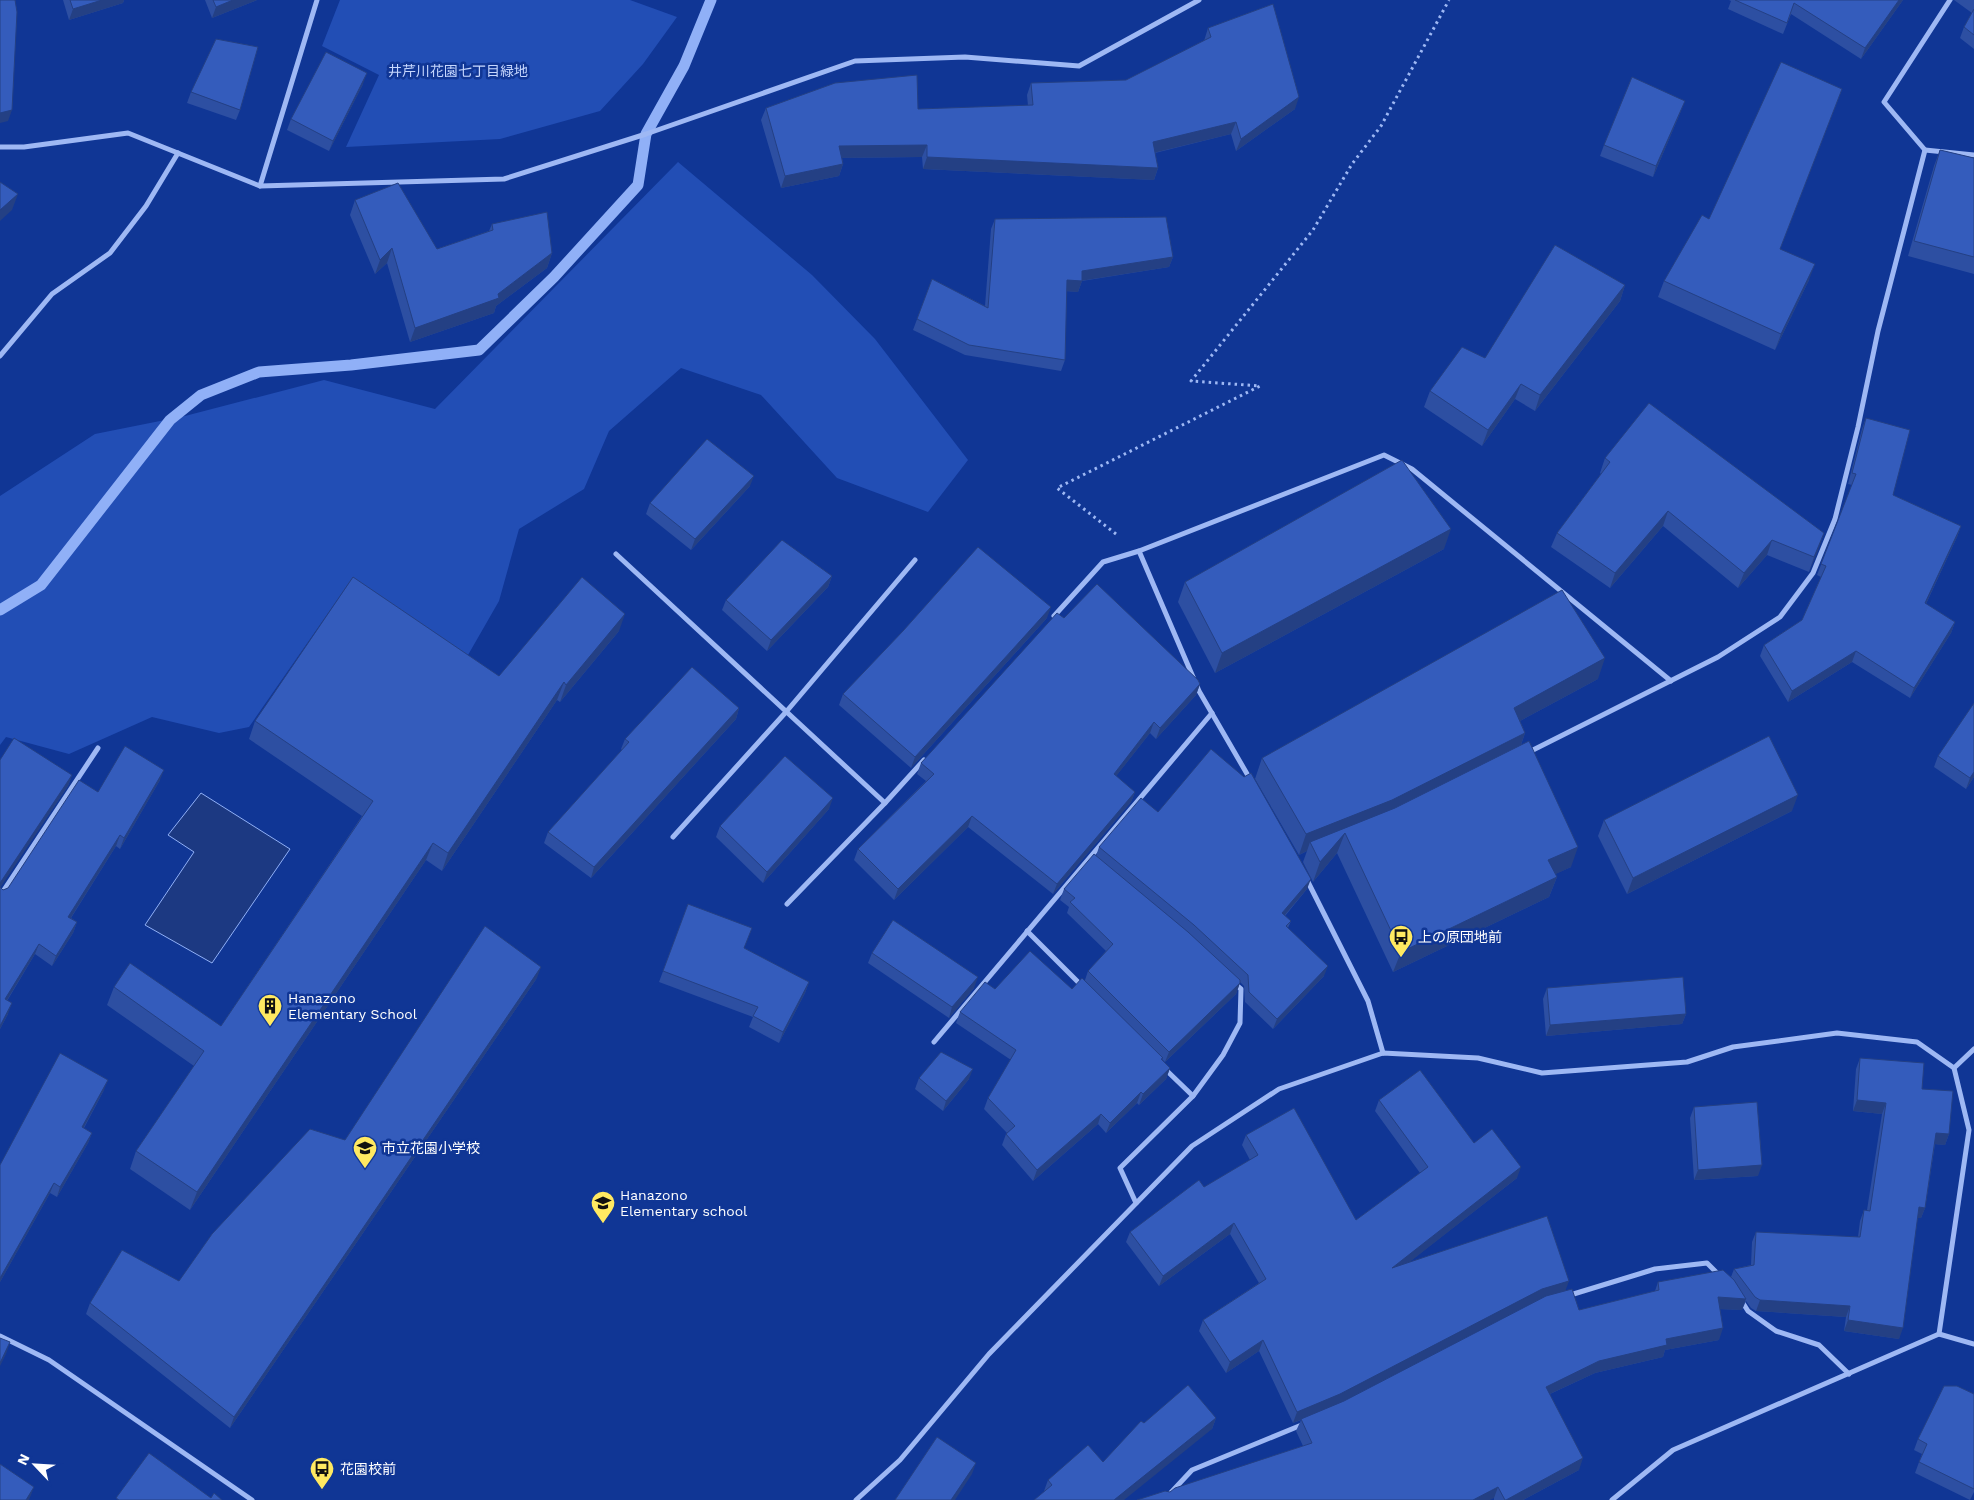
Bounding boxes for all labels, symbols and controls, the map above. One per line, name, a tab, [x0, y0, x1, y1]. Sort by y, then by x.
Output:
park label: 井芹川花園七丁目緑地	[388, 63, 528, 79]
bus stop icon: 上の原団地前	[1388, 924, 1414, 958]
place label: 上の原団地前	[1418, 929, 1502, 945]
place label: Hanazono Elementary School	[288, 990, 418, 1022]
building icon: Hanazono Elementary School	[257, 993, 283, 1027]
school or university icon: 市立花園小学校	[352, 1135, 378, 1169]
place label: 市立花園小学校	[382, 1140, 480, 1156]
place label: Hanazono Elementary school	[620, 1187, 748, 1219]
school or university icon: Hanazono Elementary school	[590, 1190, 616, 1224]
north arrow	[10, 1440, 60, 1490]
text: N	[14, 1451, 33, 1468]
bus stop icon: 花園校前	[309, 1456, 335, 1490]
place label: 花園校前	[340, 1461, 396, 1477]

